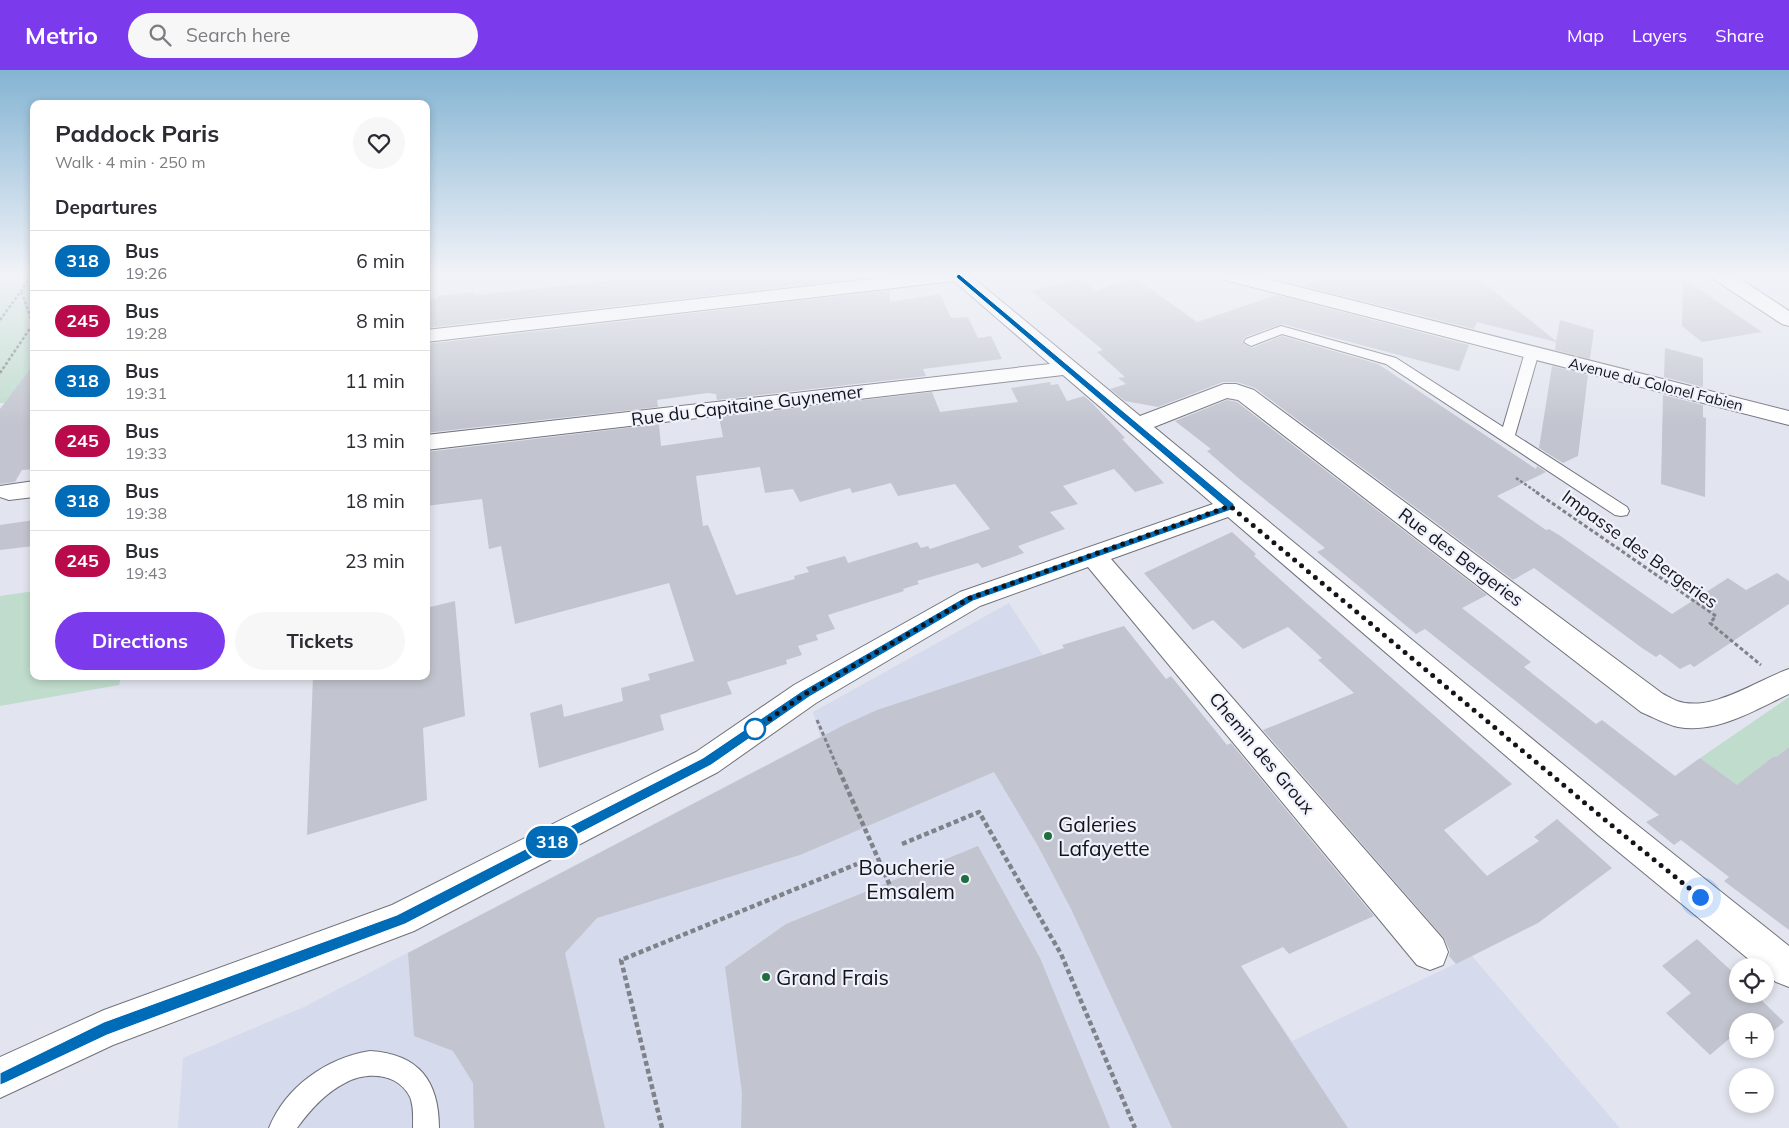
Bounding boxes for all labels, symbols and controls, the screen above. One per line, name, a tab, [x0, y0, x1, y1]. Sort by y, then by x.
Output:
search box	[128, 13, 478, 58]
text: Metrio	[25, 20, 98, 50]
icon: search	[146, 21, 174, 49]
text: Search here	[186, 23, 290, 47]
text: Map	[1567, 24, 1604, 47]
text: Layers	[1632, 24, 1687, 47]
text: Share	[1715, 24, 1764, 47]
button: heart	[353, 117, 405, 169]
text: Paddock Paris	[55, 118, 219, 148]
text: Walk · 4 min · 250 m	[55, 152, 206, 172]
text: Departures	[55, 195, 157, 219]
text: Bus	[125, 239, 159, 263]
text: 318	[66, 249, 99, 272]
text: 6 min	[356, 249, 405, 273]
text: 19:26	[125, 263, 167, 283]
text: Bus	[125, 299, 159, 323]
text: 245	[66, 309, 99, 332]
text: 8 min	[356, 309, 405, 333]
text: 19:28	[125, 323, 167, 343]
street label: Avenue du Colonel Fabien	[1567, 353, 1745, 415]
text: Bus	[125, 359, 159, 383]
text: 318	[66, 369, 99, 392]
text: 11 min	[345, 369, 405, 393]
street label: Rue du Capitaine Guynemer	[630, 379, 865, 431]
text: 19:31	[125, 383, 167, 403]
text: Bus	[125, 419, 159, 443]
text: 245	[66, 429, 99, 452]
text: 13 min	[345, 429, 405, 453]
text: 19:33	[125, 443, 167, 463]
text: Bus	[125, 479, 159, 503]
street label: Impasse des Bergeries	[1557, 485, 1723, 613]
text: 318	[66, 489, 99, 512]
text: 18 min	[345, 489, 405, 513]
text: 19:38	[125, 503, 167, 523]
street label: Rue des Bergeries	[1394, 503, 1528, 611]
text: Bus	[125, 539, 159, 563]
text: 245	[66, 549, 99, 572]
text: 23 min	[345, 549, 405, 573]
text: 19:43	[125, 563, 167, 583]
button: Directions	[55, 612, 225, 670]
button: Tickets	[235, 612, 405, 670]
street label: Chemin des Groux	[1204, 687, 1320, 819]
unlabelled marker	[744, 718, 766, 740]
place label: Galeries Lafayette	[1058, 811, 1150, 861]
line badge: 318	[523, 826, 581, 858]
text: 318	[536, 830, 568, 853]
marker: Galeries Lafayette	[1042, 830, 1054, 842]
place label: Boucherie Emsalem	[858, 854, 955, 904]
marker: Boucherie Emsalem	[959, 873, 971, 885]
your location	[1688, 885, 1713, 910]
map controls	[1729, 958, 1774, 1113]
button: locate	[1729, 958, 1774, 1003]
place label: Grand Frais	[776, 964, 889, 990]
marker: Grand Frais	[760, 971, 772, 983]
button: +	[1729, 1013, 1774, 1058]
button: −	[1729, 1068, 1774, 1113]

